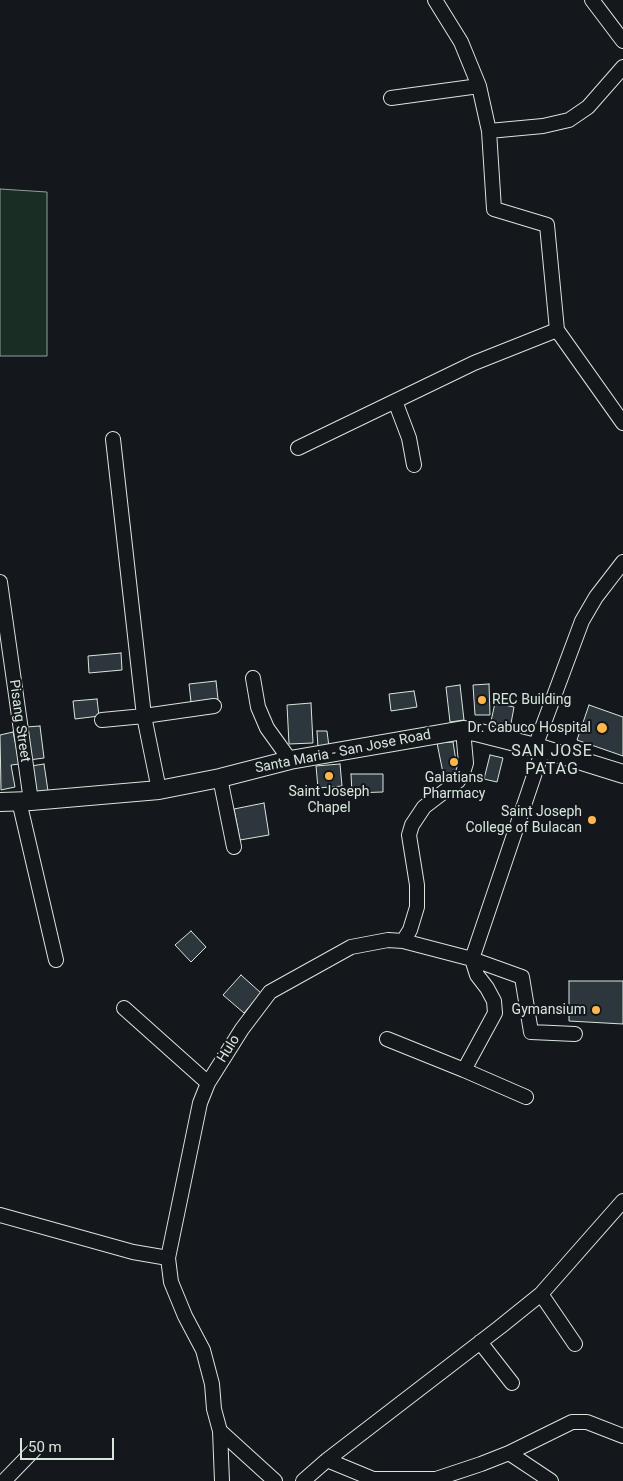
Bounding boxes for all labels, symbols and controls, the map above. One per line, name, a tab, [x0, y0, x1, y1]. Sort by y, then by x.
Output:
street label: Pisang Street	[5, 679, 33, 763]
place label: REC Building	[492, 692, 571, 708]
marker: REC Building	[476, 694, 488, 706]
place label: Dr. Cabuco Hospital	[468, 720, 591, 736]
marker: Dr. Cabuco Hospital	[595, 721, 609, 735]
street label: Santa Maria - San Jose Road	[254, 727, 432, 777]
district label: SAN JOSE PATAG	[510, 742, 594, 780]
marker: Galatians Pharmacy	[448, 756, 460, 768]
marker: Saint Joseph Chapel	[323, 770, 335, 782]
place label: Galatians Pharmacy	[423, 770, 485, 802]
place label: Saint Joseph Chapel	[288, 784, 370, 816]
place label: Saint Joseph College of Bulacan	[465, 804, 582, 836]
marker: Saint Joseph College of Bulacan	[586, 814, 598, 826]
place label: Gymansium	[512, 1002, 586, 1018]
marker: Gymansium	[590, 1004, 602, 1016]
street label: Hulo	[214, 1032, 244, 1066]
scale bar	[22, 1428, 116, 1460]
text: 50 m	[28, 1438, 62, 1456]

